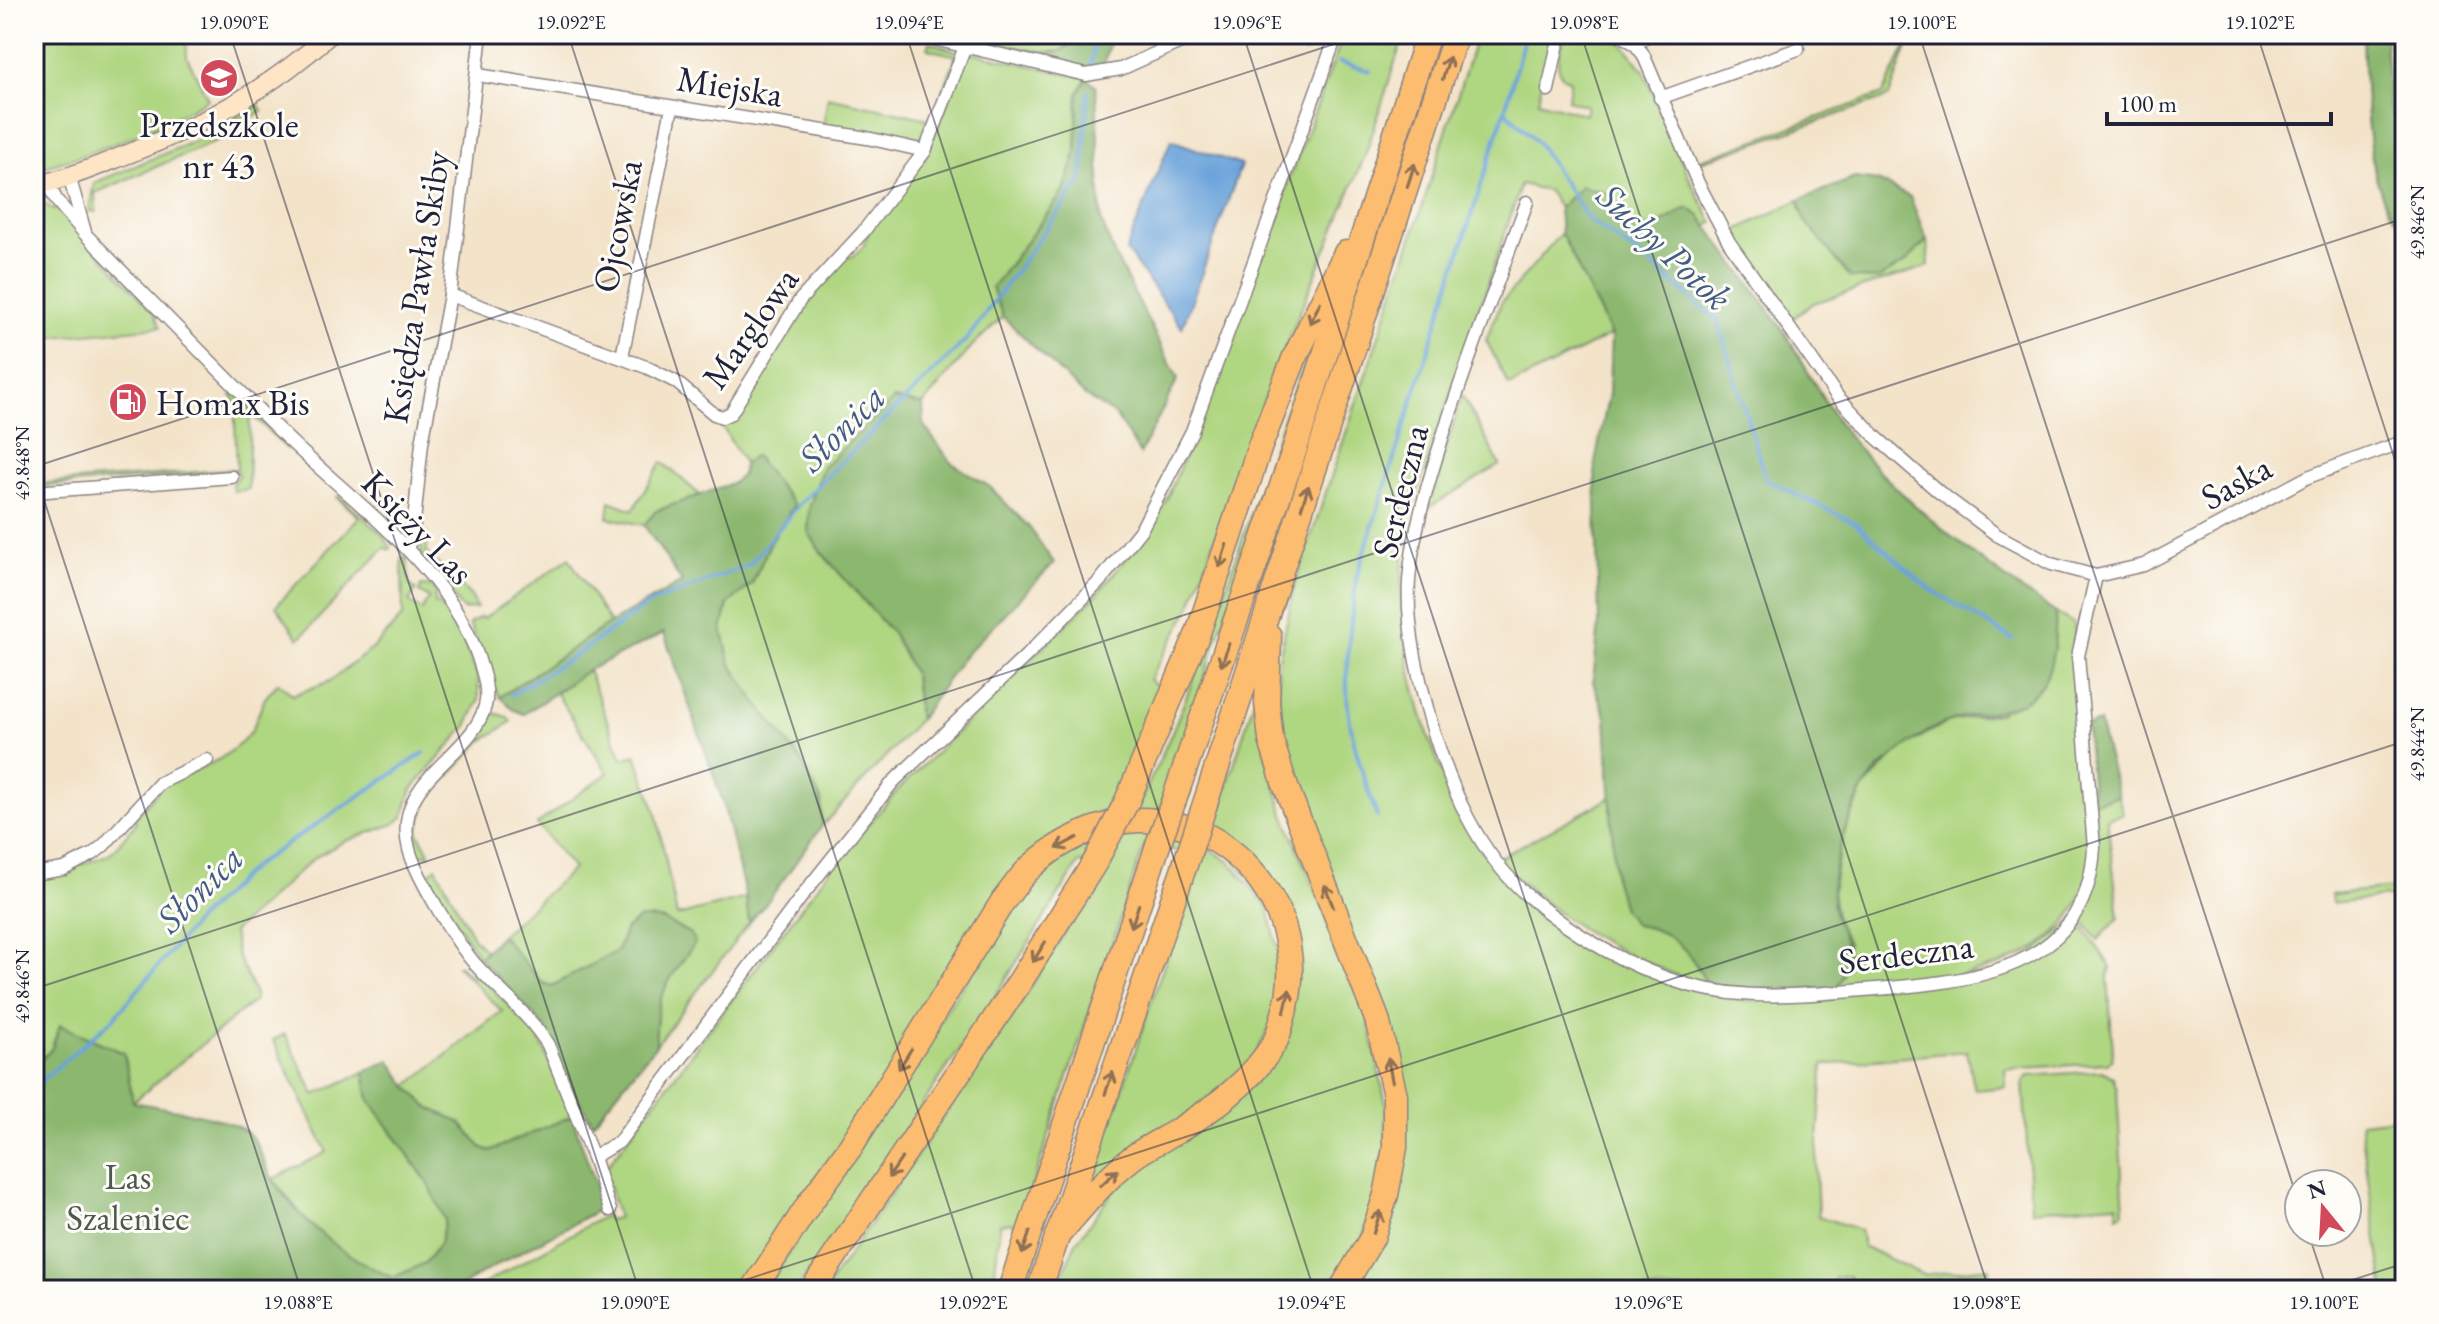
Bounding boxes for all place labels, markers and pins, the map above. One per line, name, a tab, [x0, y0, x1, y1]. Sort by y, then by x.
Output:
school or university icon: Przedszkole nr 43	[198, 57, 240, 99]
place label: Przedszkole nr 43	[139, 101, 299, 189]
place label: Homax Bis	[156, 379, 310, 426]
fuel station icon: Homax Bis	[107, 381, 149, 423]

